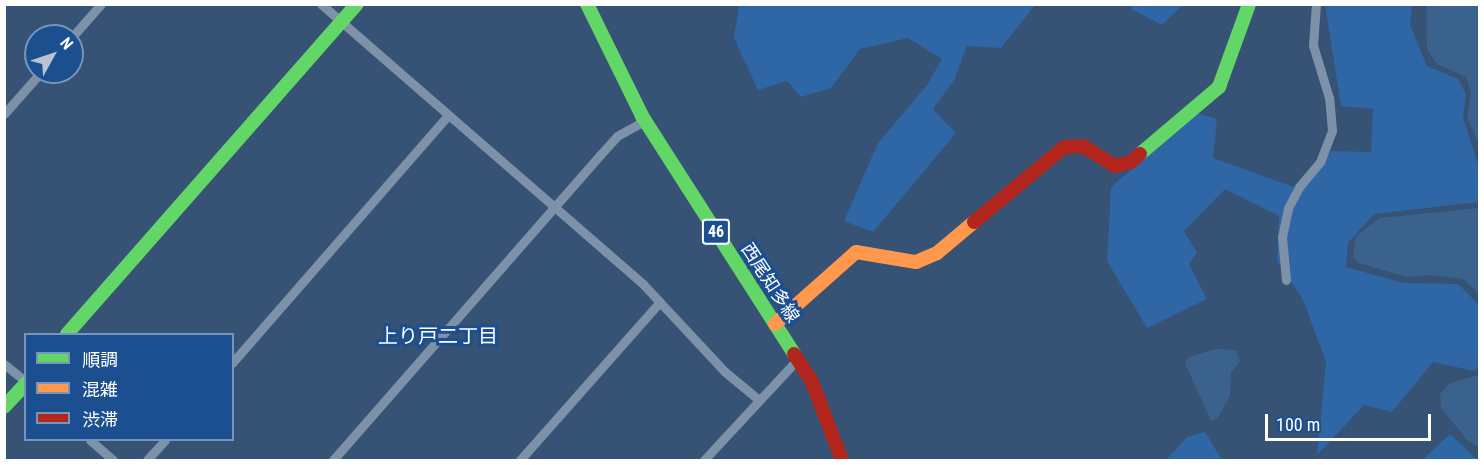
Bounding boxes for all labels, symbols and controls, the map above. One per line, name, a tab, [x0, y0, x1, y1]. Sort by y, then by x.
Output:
north arrow	[24, 24, 84, 84]
text: N	[56, 34, 77, 53]
road number: 46	[701, 219, 731, 245]
street label: 西尾知多線	[736, 239, 804, 327]
district label: 上り戸二丁目	[378, 324, 498, 348]
legend	[24, 333, 234, 441]
text: 順調	[82, 349, 118, 370]
text: 混雑	[82, 379, 118, 400]
scale bar	[1268, 402, 1434, 440]
text: 渋滞	[82, 409, 118, 430]
text: 100 m	[1276, 414, 1320, 435]

